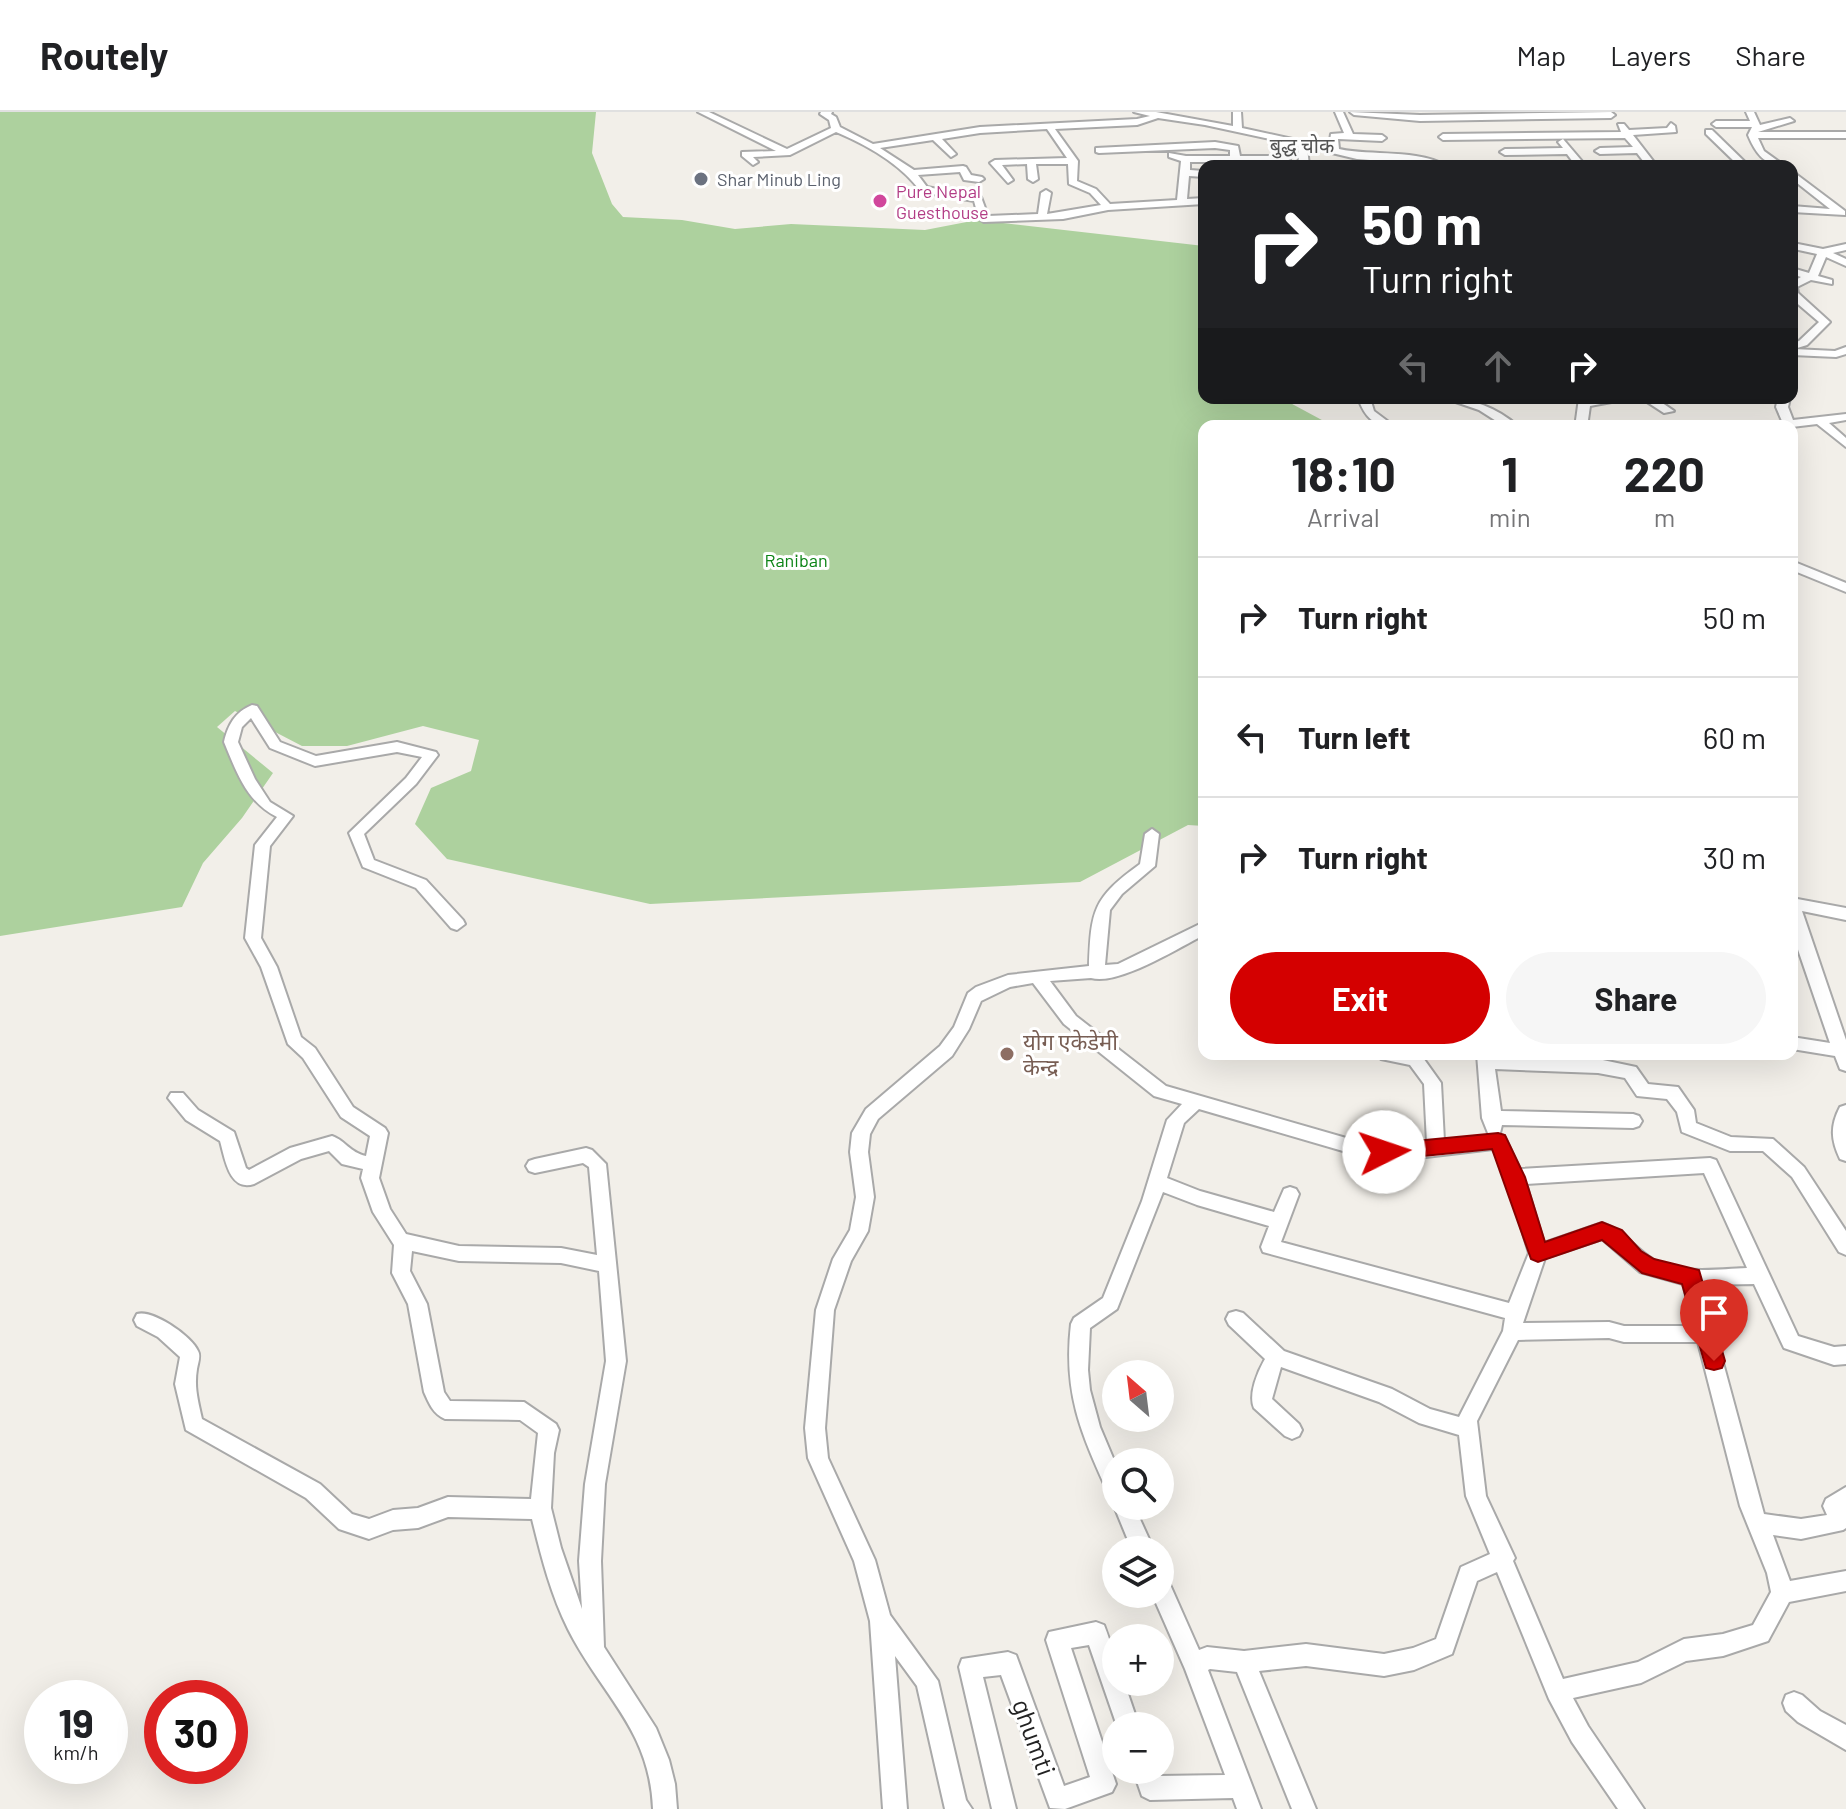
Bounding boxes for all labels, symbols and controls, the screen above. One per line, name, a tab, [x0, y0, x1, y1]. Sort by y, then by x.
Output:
text: Routely	[40, 32, 168, 78]
text: Map	[1516, 38, 1566, 72]
text: Layers	[1610, 38, 1691, 72]
text: Share	[1735, 38, 1806, 72]
district label: बुद्ध चोक	[1270, 133, 1335, 159]
place label: Shar Minub Ling	[717, 168, 841, 190]
marker: Shar Minub Ling	[692, 170, 710, 188]
place label: Pure Nepal Guesthouse	[896, 180, 989, 223]
text: 50 m	[1362, 189, 1482, 256]
marker: Pure Nepal Guesthouse	[871, 192, 889, 210]
icon: right	[1230, 192, 1334, 296]
text: Turn right	[1362, 257, 1514, 300]
icon: left	[1392, 344, 1436, 388]
icon: ahead	[1476, 344, 1520, 388]
icon: right	[1560, 344, 1604, 388]
text: 18:10	[1291, 444, 1396, 502]
text: 1	[1501, 444, 1518, 502]
text: 220	[1624, 444, 1705, 502]
text: Arrival	[1307, 501, 1380, 532]
text: min	[1489, 501, 1531, 532]
text: m	[1654, 501, 1675, 532]
park label: Raniban	[764, 549, 828, 571]
icon: right	[1230, 595, 1274, 639]
text: Turn right	[1298, 599, 1428, 635]
text: 50 m	[1703, 599, 1766, 635]
icon: left	[1230, 715, 1274, 759]
text: Turn left	[1298, 719, 1411, 755]
text: 60 m	[1703, 719, 1766, 755]
icon: right	[1230, 835, 1274, 879]
text: Turn right	[1298, 839, 1428, 875]
text: 30 m	[1703, 839, 1766, 875]
button: Exit	[1230, 952, 1490, 1044]
button: Share	[1506, 952, 1766, 1044]
place label: योग एकेडेमी केन्द्र	[1023, 1028, 1118, 1079]
marker: योग एकेडेमी केन्द्र	[998, 1045, 1016, 1063]
position arrow	[1342, 1110, 1426, 1194]
pin	[1680, 1279, 1748, 1361]
icon: arrive	[1692, 1291, 1736, 1335]
north arrow	[1102, 1360, 1174, 1432]
map controls	[1102, 1360, 1174, 1784]
button: search	[1102, 1448, 1174, 1520]
button: layers	[1102, 1536, 1174, 1608]
button: +	[1102, 1624, 1174, 1696]
speed limit sign: 30	[144, 1680, 248, 1784]
street label: ghumti	[1007, 1694, 1063, 1780]
text: 19	[58, 1698, 94, 1746]
button: −	[1102, 1712, 1174, 1784]
text: km/h	[53, 1740, 99, 1764]

